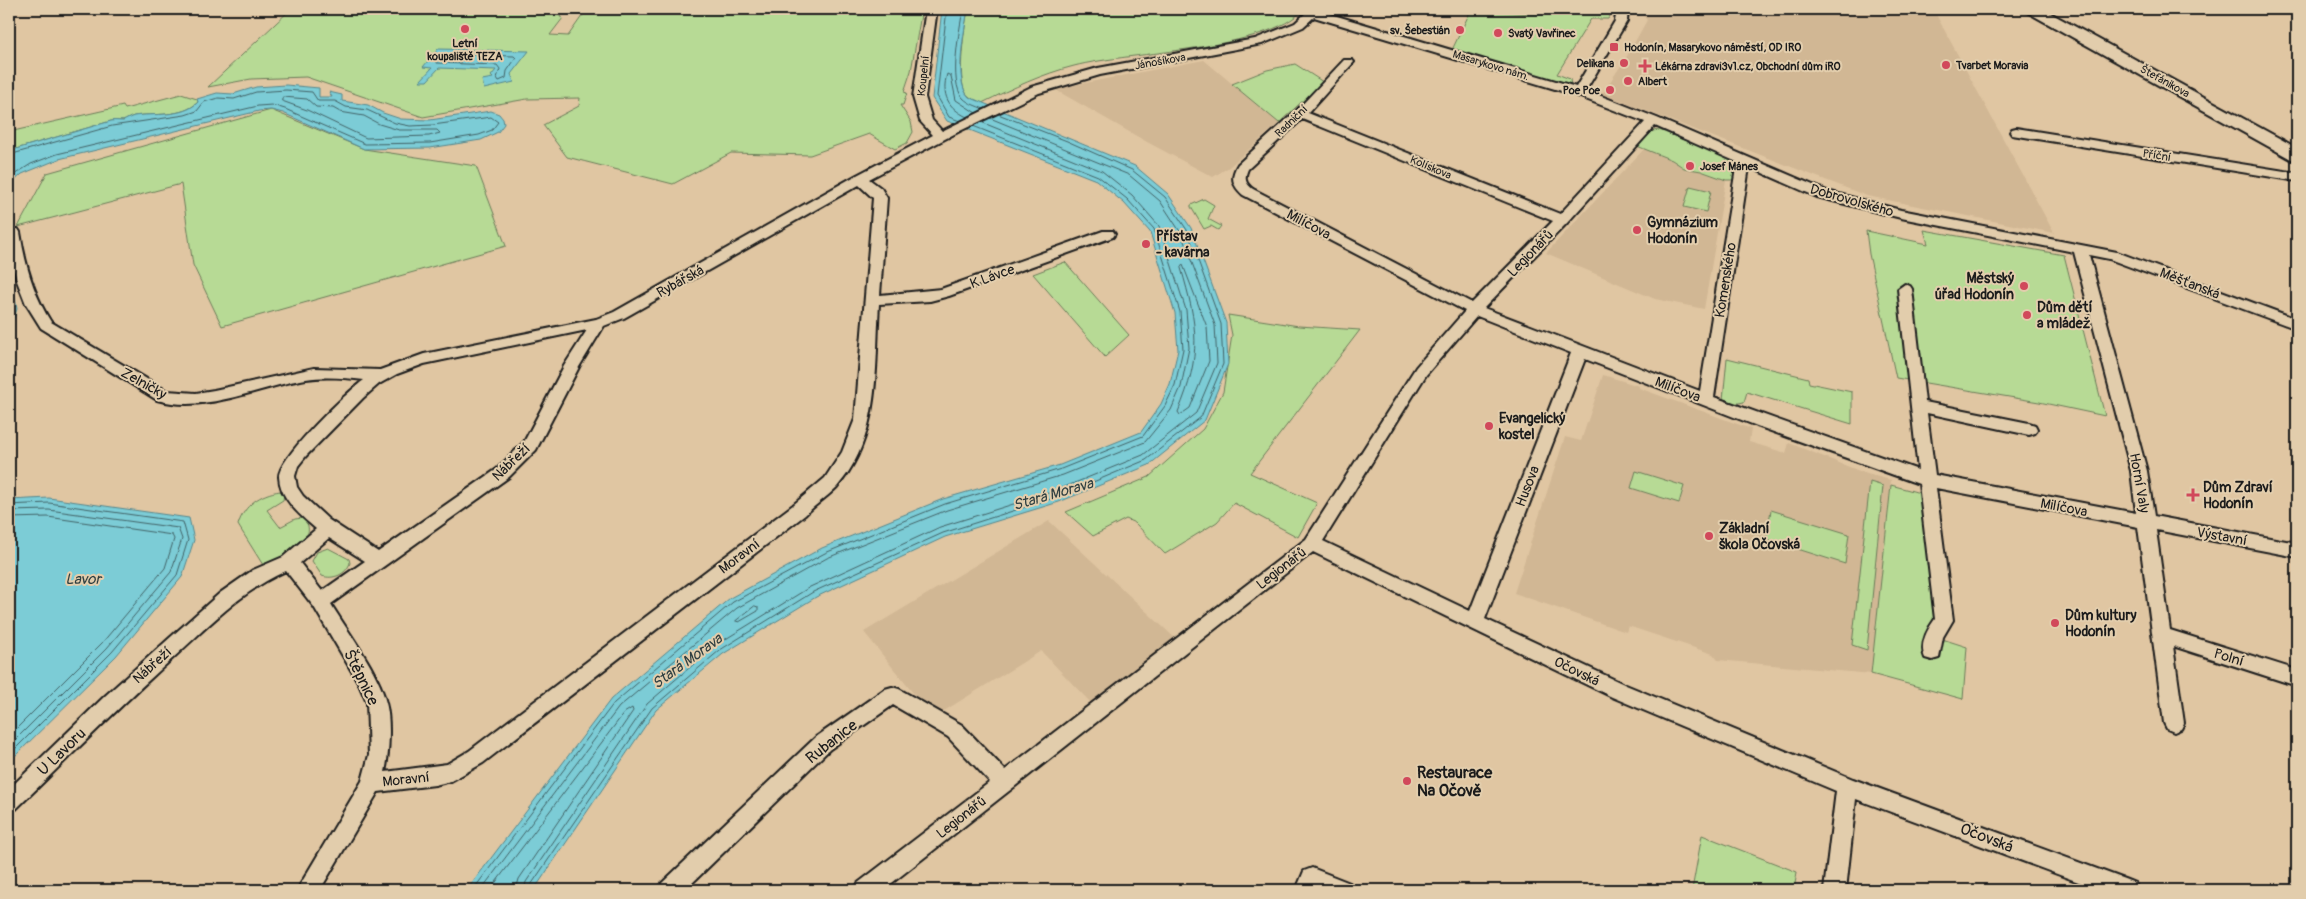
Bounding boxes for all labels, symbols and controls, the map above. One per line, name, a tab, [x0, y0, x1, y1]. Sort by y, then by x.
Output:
marker: Letní koupaliště TEZA	[459, 23, 471, 35]
place label: sv. Šebestián	[1390, 23, 1450, 37]
marker: sv. Šebestián	[1454, 24, 1466, 36]
marker: Svatý Vavřinec	[1492, 27, 1504, 39]
place label: Svatý Vavřinec	[1508, 27, 1576, 40]
place label: Letní koupaliště TEZA	[427, 37, 503, 63]
marker: Hodonín, Masarykovo náměstí, OD IRO	[1608, 41, 1620, 53]
place label: Hodonín, Masarykovo náměstí, OD IRO	[1624, 41, 1801, 54]
street label: Masarykovo nám.	[1451, 48, 1531, 83]
street label: Jánošíkova	[1134, 51, 1186, 72]
street label: Koupelní	[915, 55, 932, 97]
place label: Delikana	[1576, 57, 1614, 70]
marker: Delikana	[1618, 57, 1630, 69]
marker: Tvarbet Moravia	[1940, 59, 1952, 71]
place label: Tvarbet Moravia	[1955, 59, 2028, 72]
marker: Lékárna zdravi3v1.cz, Obchodní dům iRO	[1639, 60, 1651, 72]
place label: Lékárna zdravi3v1.cz, Obchodní dům iRO	[1655, 60, 1841, 73]
street label: Štefánikova	[2138, 62, 2192, 100]
marker: Albert	[1622, 75, 1634, 87]
place label: Albert	[1638, 75, 1668, 88]
place label: Poe Poe	[1563, 84, 1601, 97]
marker: Poe Poe	[1604, 84, 1616, 96]
street label: Radniční	[1272, 103, 1310, 140]
street label: Příční	[2142, 147, 2172, 164]
street label: Kolískova	[1408, 153, 1453, 182]
marker: Josef Mánes	[1684, 160, 1696, 172]
place label: Josef Mánes	[1700, 160, 1758, 173]
street label: Dobrovolského	[1808, 180, 1896, 221]
street label: Milíčova	[1284, 206, 1334, 243]
place label: Gymnázium Hodonín	[1647, 214, 1719, 247]
marker: Gymnázium Hodonín	[1631, 224, 1643, 236]
street label: Legionářů	[1504, 226, 1557, 280]
place label: Přístav - kavárna	[1156, 228, 1210, 261]
marker: Přístav - kavárna	[1140, 238, 1152, 250]
street label: Komenského	[1711, 241, 1740, 319]
street label: K Lávce	[968, 261, 1017, 292]
street label: Rybářská	[654, 262, 707, 301]
street label: Měšťanská	[2157, 264, 2222, 303]
place label: Městský úřad Hodonín	[1935, 270, 2014, 303]
marker: Městský úřad Hodonín	[2018, 280, 2030, 292]
place label: Dům dětí a mládež	[2037, 299, 2092, 332]
marker: Dům dětí a mládež	[2021, 309, 2033, 321]
street label: Zelničky	[118, 364, 169, 403]
street label: Milíčova	[1653, 373, 1703, 406]
place label: Evangelický kostel	[1498, 410, 1565, 443]
marker: Evangelický kostel	[1483, 420, 1495, 432]
street label: Nábřeží	[489, 440, 534, 485]
street label: Horní Valy	[2126, 452, 2153, 514]
street label: Husova	[1512, 463, 1543, 509]
water label: Stará Morava	[1011, 474, 1096, 515]
place label: Dům Zdraví Hodonín	[2203, 479, 2273, 512]
marker: Dům Zdraví Hodonín	[2187, 489, 2199, 501]
street label: Milíčova	[2039, 495, 2089, 520]
place label: Základní škola Očovská	[1719, 520, 1801, 553]
street label: Výstavní	[2195, 524, 2249, 549]
marker: Základní škola Očovská	[1703, 530, 1715, 542]
street label: Moravní	[715, 535, 763, 577]
street label: Legionářů	[1253, 544, 1310, 593]
water label: Lavor	[65, 570, 102, 589]
place label: Dům kultury Hodonín	[2065, 607, 2136, 640]
marker: Dům kultury Hodonín	[2049, 617, 2061, 629]
water label: Stará Morava	[648, 629, 727, 693]
street label: Nábřeží	[129, 643, 175, 687]
street label: Polní	[2212, 645, 2246, 670]
street label: Štěpnice	[339, 646, 384, 709]
street label: Očovská	[1551, 653, 1602, 690]
street label: Rubanice	[802, 715, 862, 768]
street label: U Lavoru	[33, 724, 90, 780]
place label: Restaurace Na Očově	[1417, 763, 1493, 801]
street label: Moravní	[382, 769, 431, 790]
marker: Restaurace Na Očově	[1401, 775, 1413, 787]
street label: Legionářů	[933, 793, 990, 842]
street label: Očovská	[1957, 819, 2016, 857]

